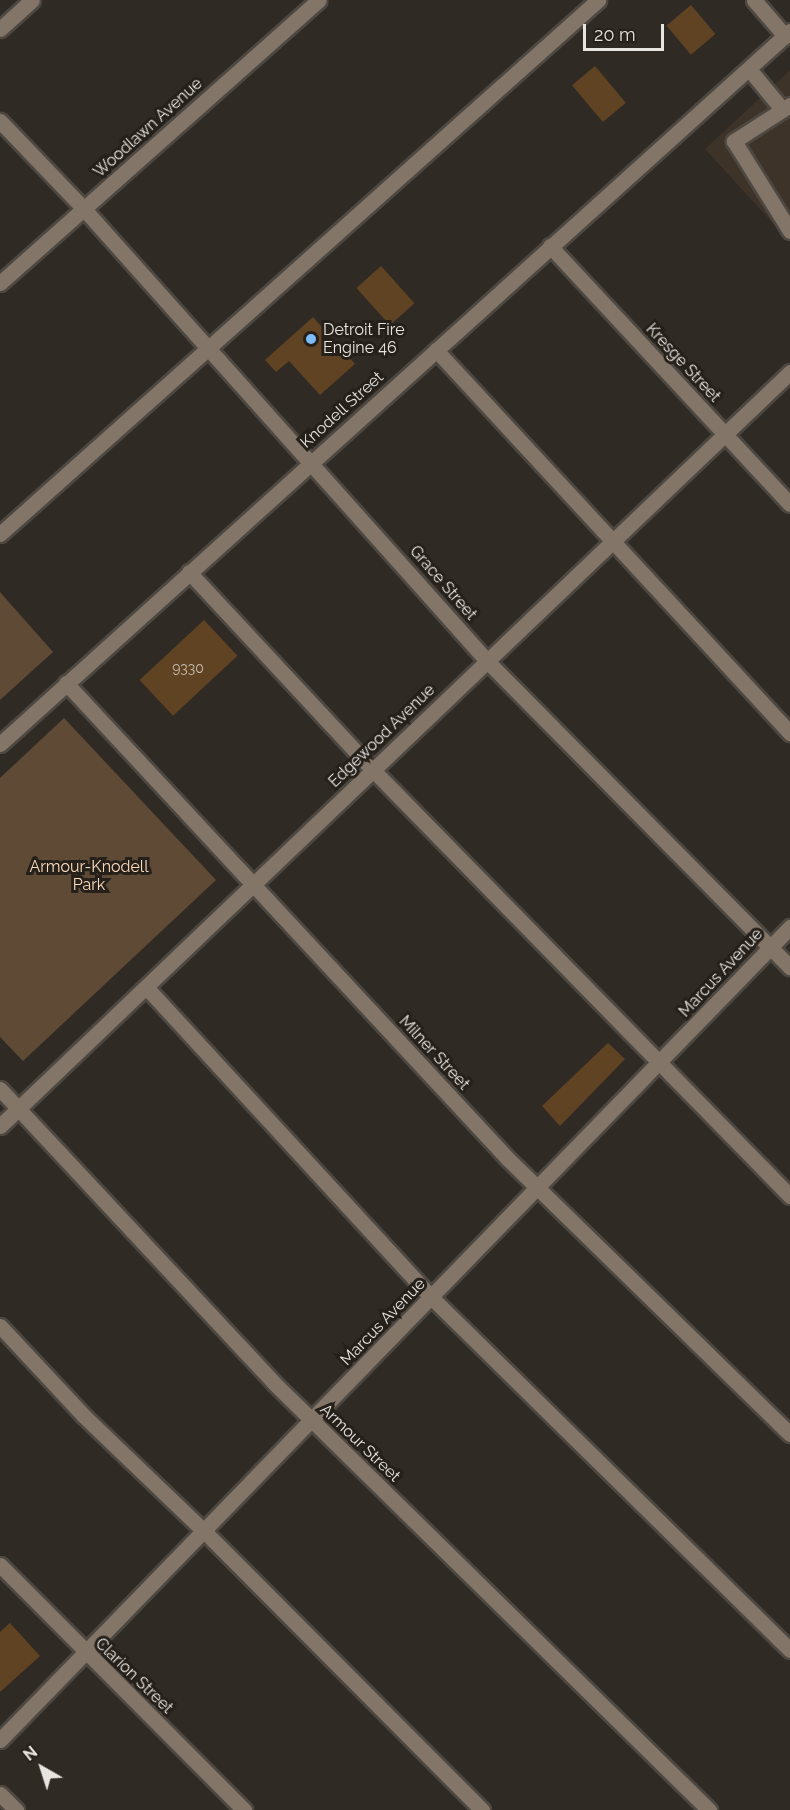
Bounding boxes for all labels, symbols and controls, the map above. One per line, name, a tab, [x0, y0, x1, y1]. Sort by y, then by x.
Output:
scale bar	[586, 12, 667, 50]
text: 20 m	[594, 24, 636, 45]
street label: Woodlawn Avenue	[90, 74, 206, 182]
place label: Detroit Fire Engine 46	[323, 320, 405, 358]
street label: Kresge Street	[642, 320, 724, 406]
marker: Detroit Fire Engine 46	[304, 332, 318, 346]
street label: Knodell Street	[296, 368, 388, 452]
street label: Grace Street	[405, 542, 481, 624]
house number: 9330	[172, 660, 204, 676]
street label: Edgewood Avenue	[325, 680, 439, 792]
park label: Armour-Knodell Park	[29, 857, 149, 895]
street label: Marcus Avenue	[675, 925, 767, 1021]
street label: Milner Street	[395, 1012, 473, 1094]
street label: Marcus Avenue	[336, 1274, 430, 1370]
street label: Armour Street	[316, 1400, 404, 1486]
street label: Clarion Street	[91, 1634, 177, 1718]
north arrow	[12, 1738, 72, 1798]
text: N	[20, 1742, 41, 1765]

